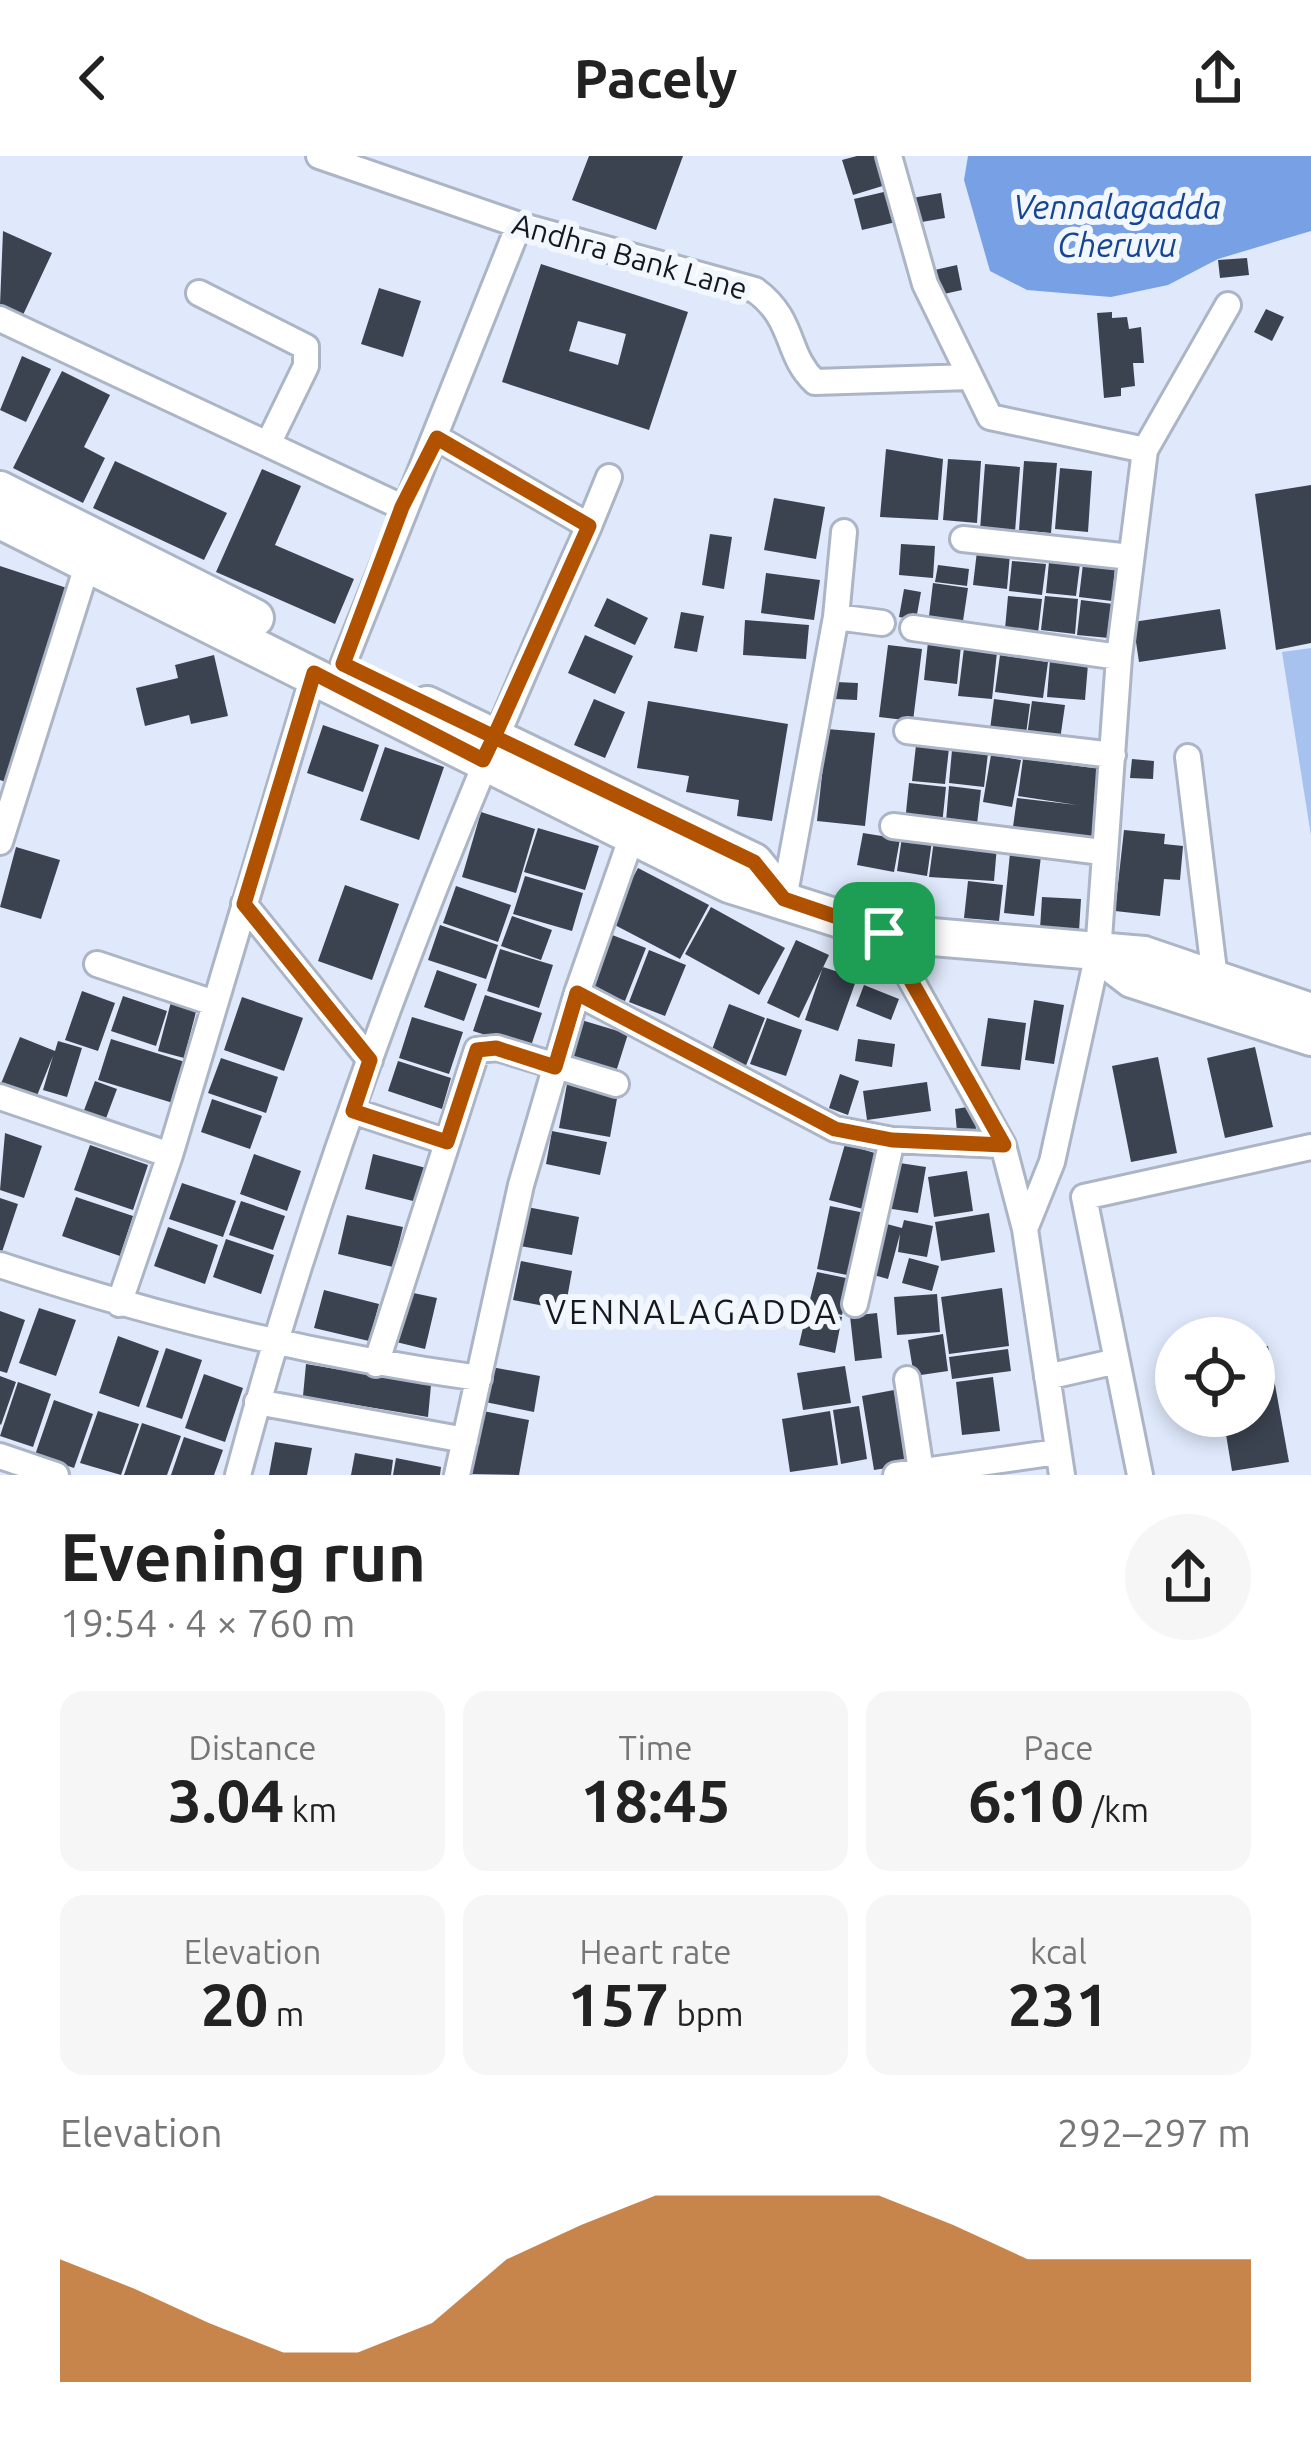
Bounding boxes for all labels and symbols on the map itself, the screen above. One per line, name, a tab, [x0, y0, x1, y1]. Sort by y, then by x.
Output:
water label: Vennalagadda Cheruvu	[1013, 188, 1221, 263]
street label: Andhra Bank Lane	[509, 206, 751, 306]
pin	[833, 882, 935, 984]
district label: VENNALAGADDA	[545, 1293, 839, 1330]

